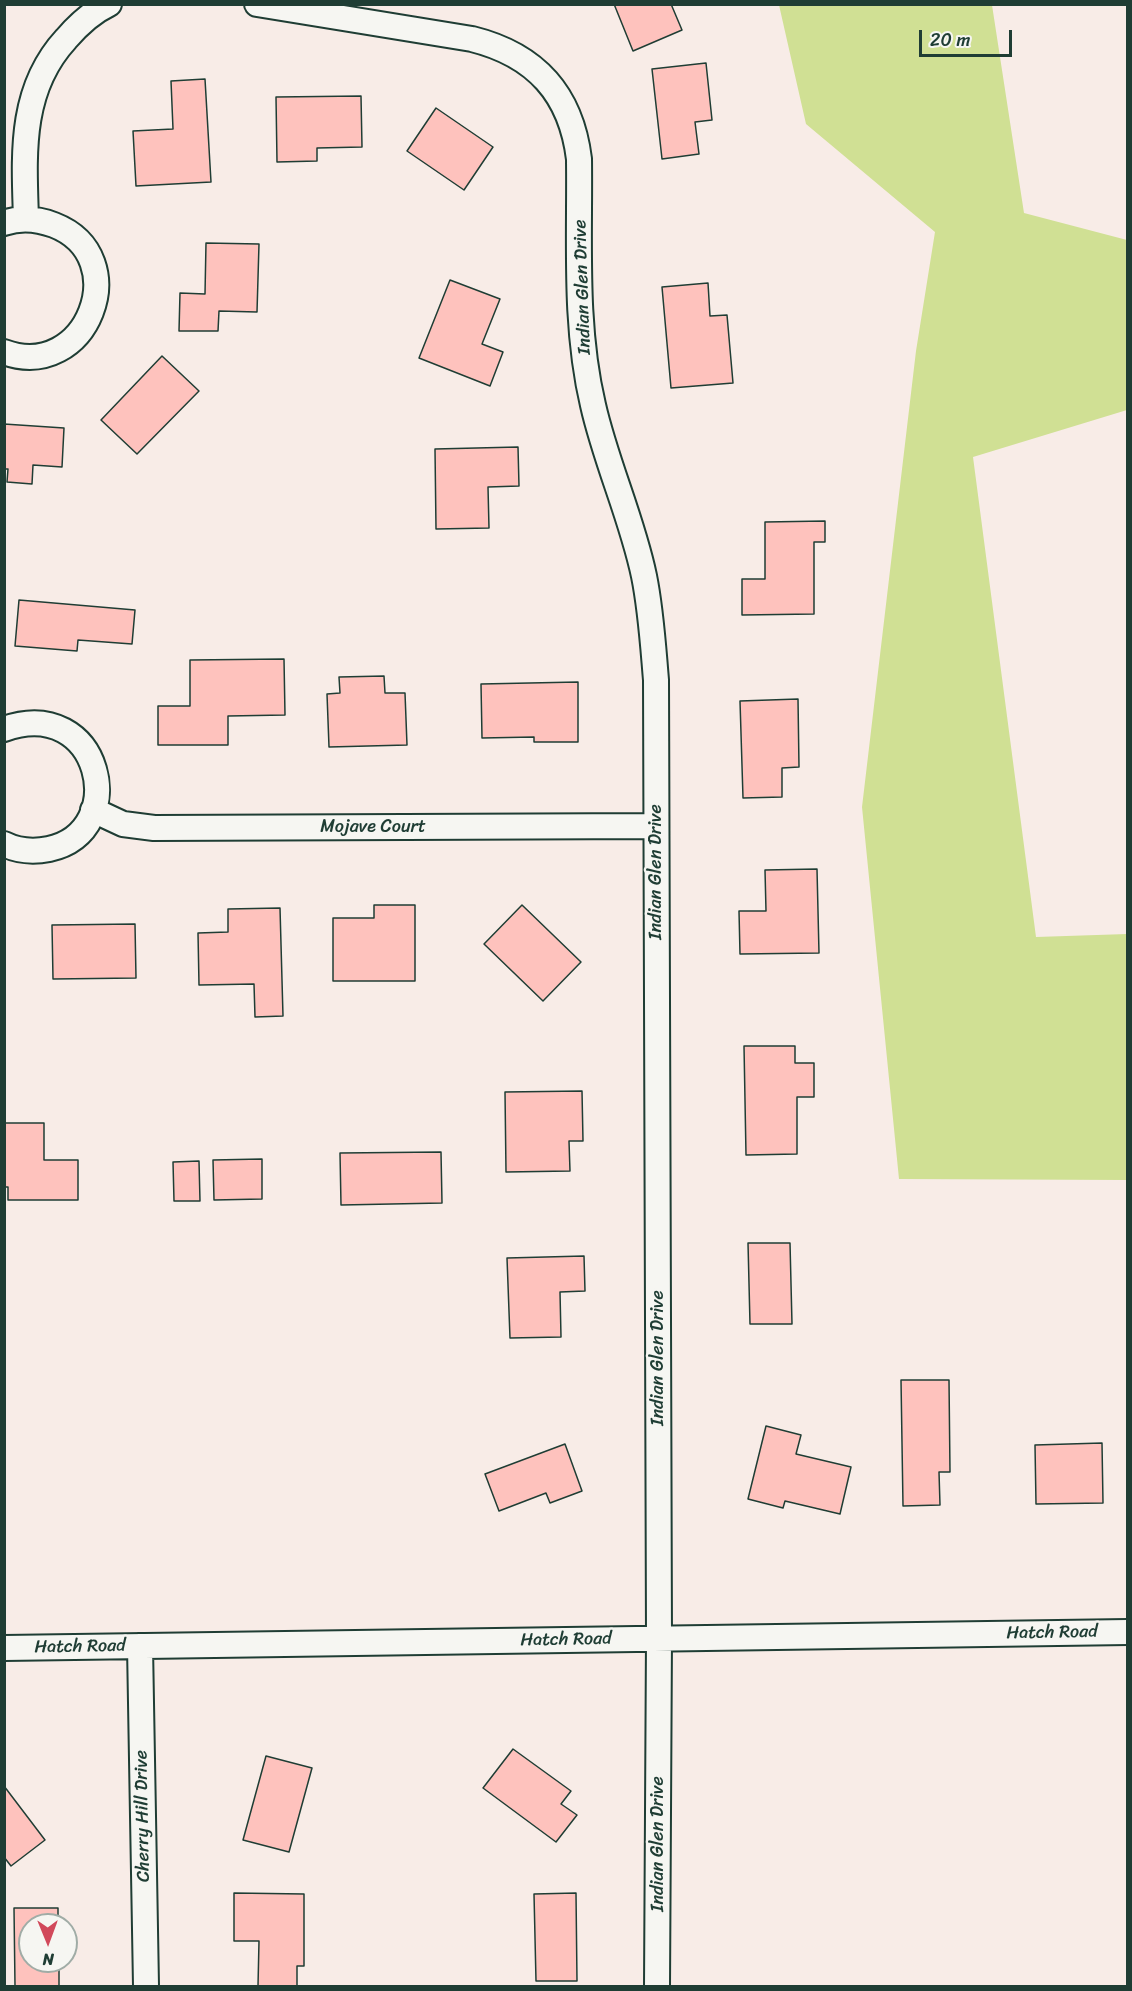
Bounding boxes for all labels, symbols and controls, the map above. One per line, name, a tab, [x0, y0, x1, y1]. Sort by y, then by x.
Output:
scale bar	[922, 18, 1015, 56]
text: 20 m	[930, 24, 970, 56]
street label: Indian Glen Drive	[570, 219, 596, 355]
street label: Indian Glen Drive	[645, 804, 667, 940]
street label: Mojave Court	[320, 816, 426, 838]
street label: Indian Glen Drive	[647, 1290, 669, 1426]
street label: Hatch Road	[1006, 1621, 1098, 1645]
street label: Hatch Road	[520, 1628, 612, 1652]
street label: Hatch Road	[34, 1635, 126, 1659]
street label: Cherry Hill Drive	[131, 1750, 155, 1882]
street label: Indian Glen Drive	[647, 1776, 669, 1912]
north arrow	[18, 1913, 78, 1973]
text: N	[42, 1945, 54, 1974]

